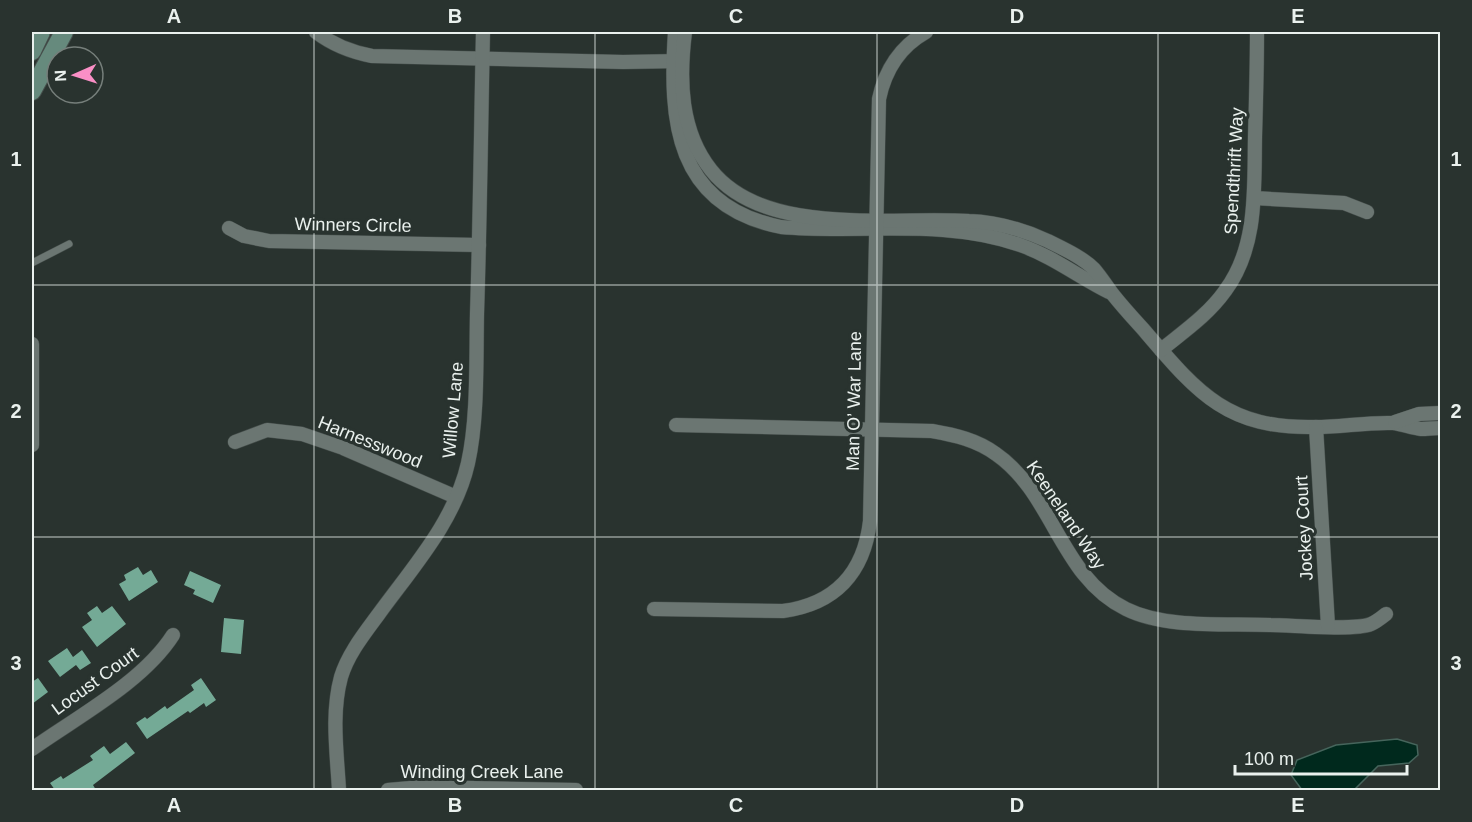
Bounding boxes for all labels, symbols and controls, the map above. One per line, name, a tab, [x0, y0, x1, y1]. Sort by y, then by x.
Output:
text: A	[167, 5, 181, 27]
text: B	[448, 5, 462, 27]
text: C	[729, 5, 743, 27]
text: D	[1010, 5, 1024, 27]
text: E	[1291, 5, 1305, 27]
north arrow	[45, 45, 105, 105]
text: N	[52, 70, 69, 82]
street label: Spendthrift Way	[1221, 107, 1247, 235]
text: 1	[10, 148, 22, 170]
text: 1	[1450, 148, 1462, 170]
street label: Winners Circle	[294, 214, 412, 236]
street label: Man O’ War Lane	[843, 331, 865, 471]
street label: Willow Lane	[439, 361, 467, 459]
text: 2	[10, 400, 22, 422]
text: 2	[1450, 400, 1462, 422]
street label: Harnesswood	[315, 412, 425, 472]
street label: Keeneland Way	[1022, 457, 1110, 573]
street label: Jockey Court	[1291, 475, 1317, 581]
street label: Locust Court	[48, 643, 142, 719]
text: 3	[10, 652, 22, 674]
text: 3	[1450, 652, 1462, 674]
scale bar	[1235, 738, 1408, 776]
text: 100 m	[1244, 749, 1294, 769]
street label: Winding Creek Lane	[400, 762, 564, 782]
text: A	[167, 794, 181, 816]
text: B	[448, 794, 462, 816]
text: C	[729, 794, 743, 816]
text: D	[1010, 794, 1024, 816]
text: E	[1291, 794, 1305, 816]

